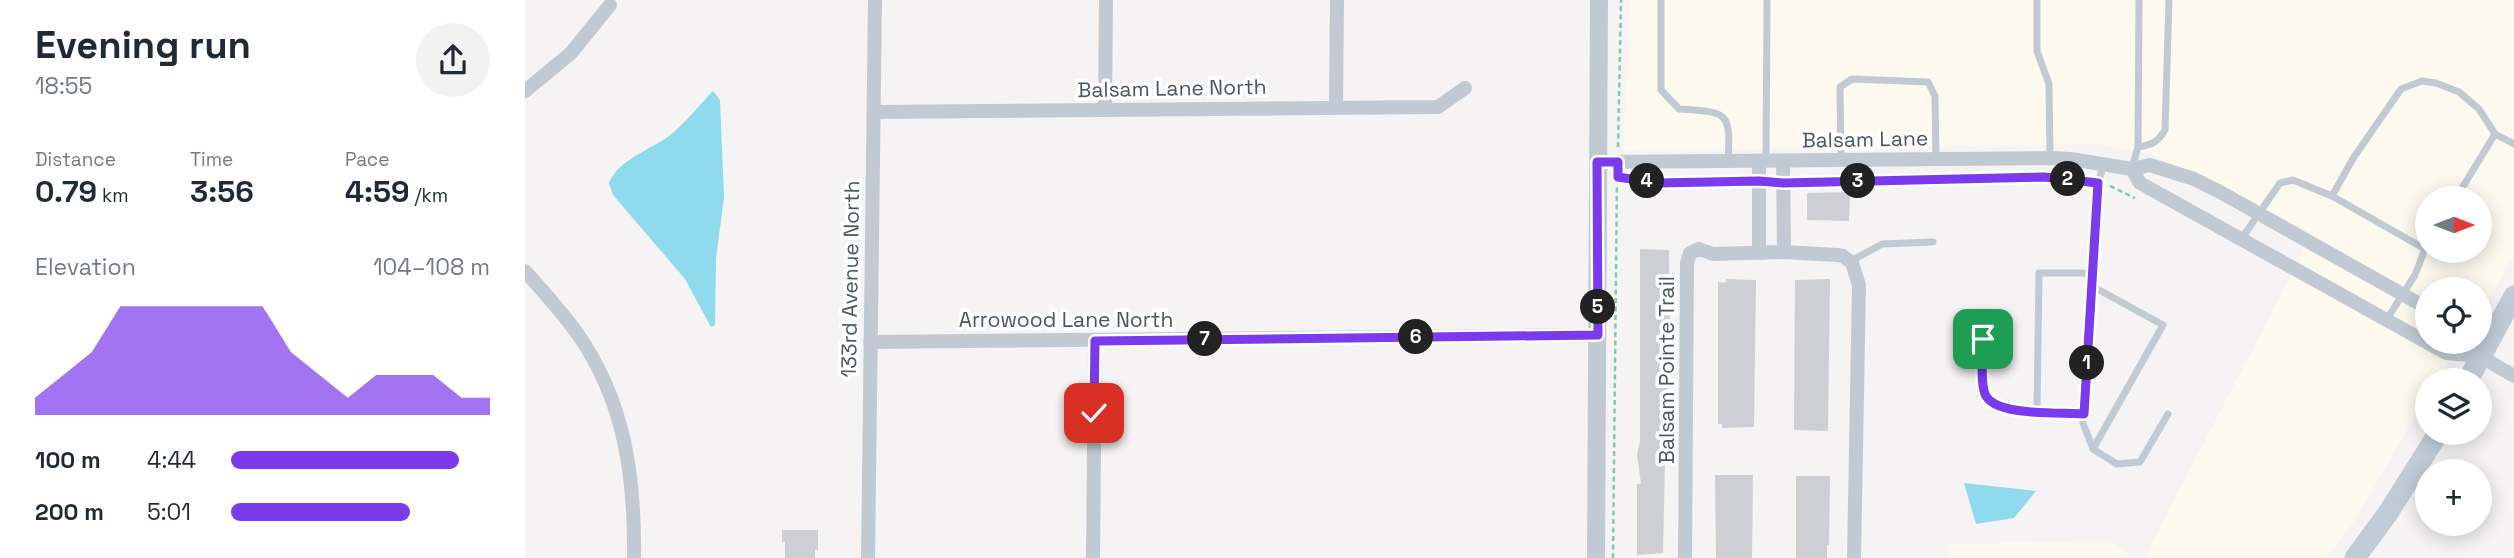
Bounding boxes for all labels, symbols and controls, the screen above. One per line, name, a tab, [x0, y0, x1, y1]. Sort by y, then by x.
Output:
text: Evening run	[35, 21, 251, 69]
button: share	[416, 23, 490, 97]
text: 18:55	[35, 71, 92, 101]
street label: Balsam Lane North	[1077, 73, 1267, 103]
street label: Balsam Lane	[1802, 124, 1928, 154]
text: Distance	[35, 147, 116, 172]
text: Time	[190, 147, 233, 172]
text: Pace	[345, 147, 389, 172]
pin: 2	[2051, 162, 2085, 196]
pin: 4	[1629, 164, 1665, 198]
pin: 3	[1841, 164, 1875, 198]
text: 2	[2062, 166, 2073, 191]
text: 4	[1640, 168, 1653, 193]
text: 3	[1852, 168, 1863, 193]
text: 0.79	[35, 172, 97, 211]
text: 3:56	[190, 172, 254, 211]
text: 4:59	[345, 172, 410, 211]
street label: 133rd Avenue North	[835, 180, 865, 378]
text: km	[97, 183, 129, 208]
text: /km	[410, 183, 448, 208]
north arrow	[2415, 186, 2492, 262]
map controls	[2415, 186, 2492, 536]
text: Elevation	[35, 252, 136, 282]
text: 104–108 m	[373, 252, 490, 282]
street label: Balsam Pointe Trail	[1653, 276, 1680, 464]
button: locate	[2415, 277, 2492, 354]
pin: 5	[1581, 290, 1615, 324]
text: 5	[1592, 294, 1603, 319]
street label: Arrowood Lane North	[959, 306, 1173, 333]
pin	[1953, 309, 2013, 369]
pin: 6	[1399, 320, 1433, 354]
icon: arrive	[1964, 320, 2002, 358]
pin: 7	[1187, 322, 1223, 356]
text: 6	[1410, 324, 1421, 349]
text: 7	[1199, 326, 1210, 351]
pin: 1	[2069, 346, 2105, 380]
text: 1	[2082, 350, 2091, 375]
button: layers	[2415, 368, 2492, 445]
pin	[1064, 383, 1124, 443]
icon: check	[1075, 394, 1113, 432]
text: 100 m	[35, 445, 101, 475]
text: 4:44	[147, 445, 196, 475]
button: +	[2415, 459, 2492, 536]
text: 200 m	[35, 497, 104, 527]
text: 5:01	[147, 497, 191, 527]

